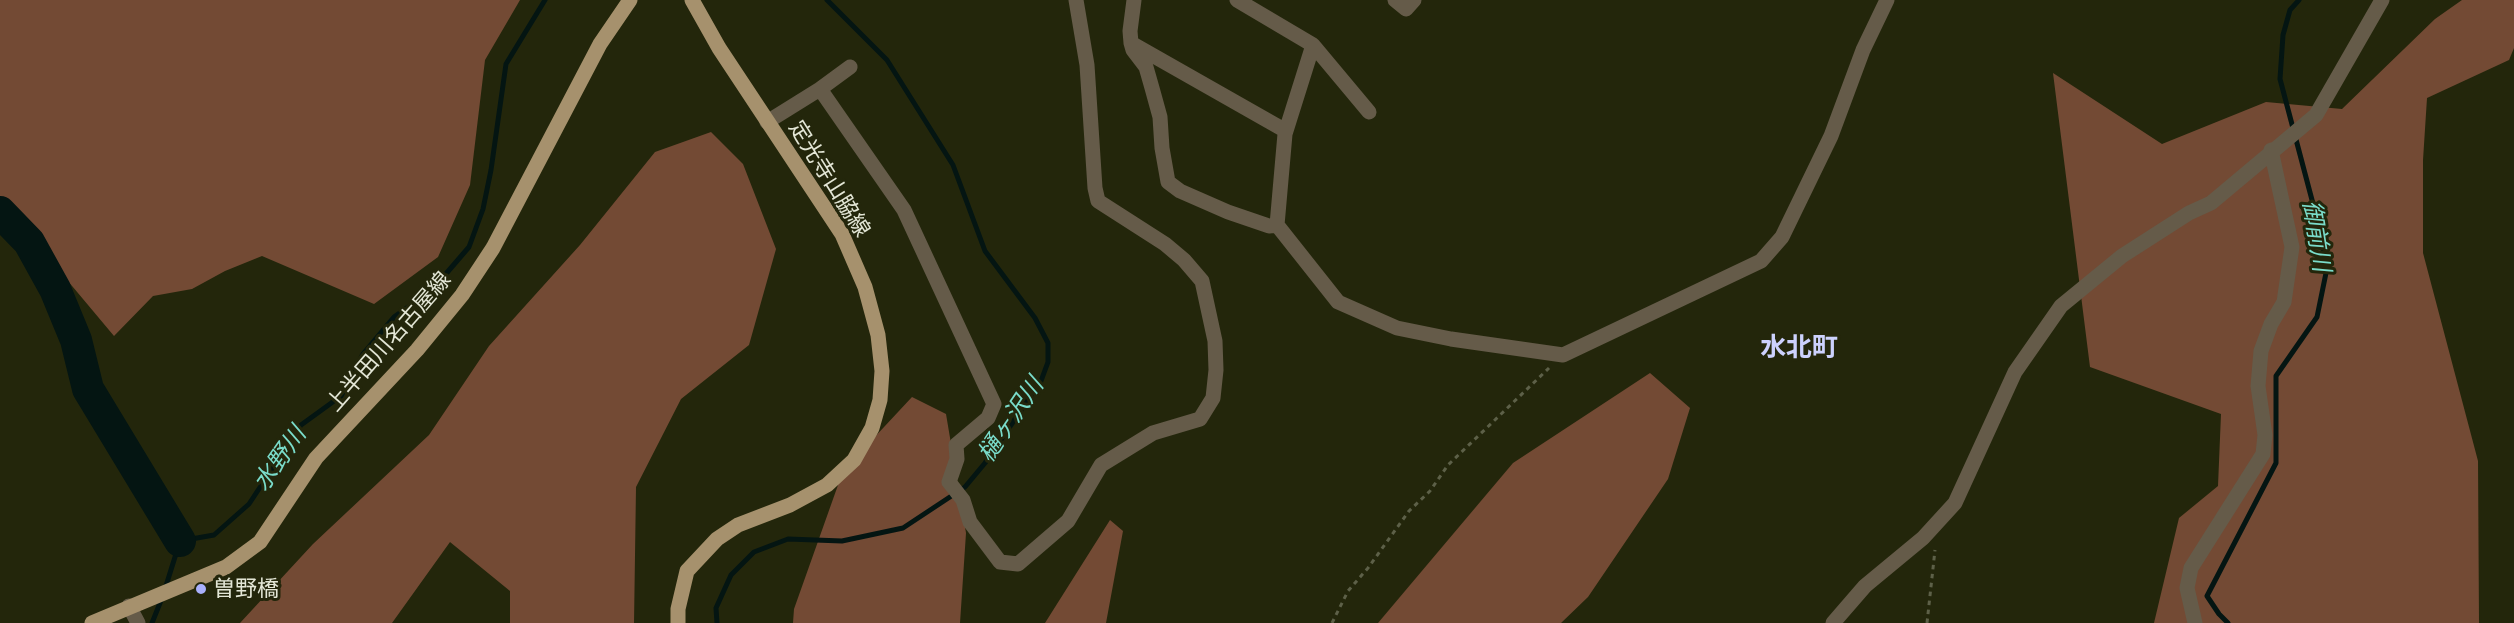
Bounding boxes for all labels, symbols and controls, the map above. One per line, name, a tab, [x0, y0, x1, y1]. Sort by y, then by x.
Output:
street label: 定光寺山脇線	[783, 116, 875, 242]
water label: 御前川	[2296, 198, 2336, 274]
street label: 上半田川名古屋線	[321, 267, 457, 417]
district label: 水北町	[1760, 332, 1838, 364]
water label: 樋ヶ沢川	[972, 372, 1050, 468]
water label: 水野川	[248, 421, 312, 497]
place label: 曽野橋	[213, 576, 279, 602]
marker: 曽野橋	[194, 582, 208, 596]

